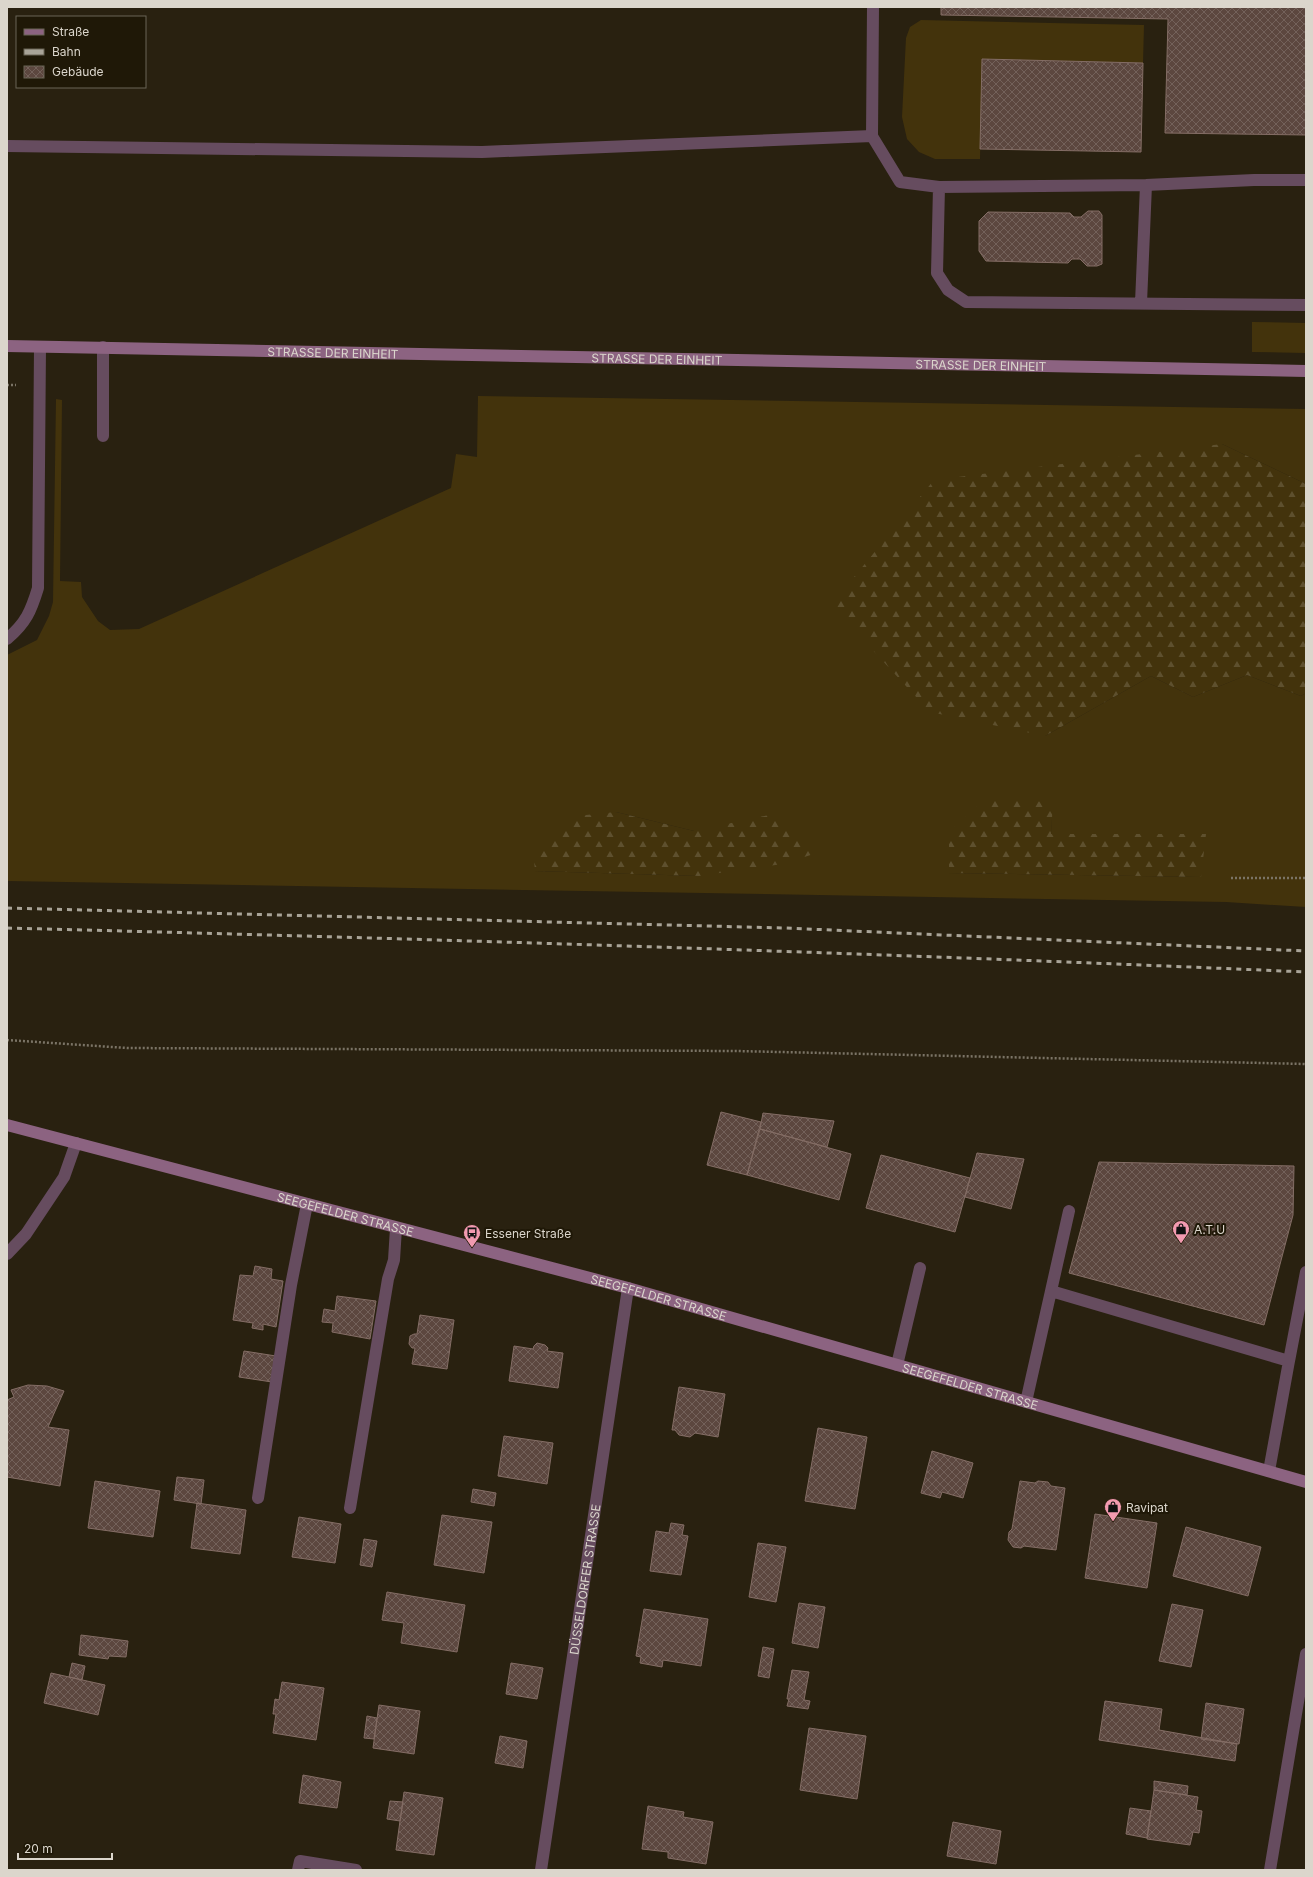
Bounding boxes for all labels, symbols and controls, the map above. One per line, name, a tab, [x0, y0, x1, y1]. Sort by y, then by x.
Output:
legend	[16, 16, 146, 88]
text: Straße	[52, 24, 89, 39]
text: Bahn	[52, 44, 81, 59]
text: Gebäude	[52, 64, 104, 79]
street label: STRASSE DER EINHEIT	[267, 344, 399, 361]
street label: STRASSE DER EINHEIT	[591, 350, 723, 367]
street label: STRASSE DER EINHEIT	[915, 356, 1047, 374]
street label: SEEGEFELDER STRASSE	[276, 1189, 415, 1239]
shop icon: A.T.U	[1171, 1219, 1191, 1244]
place label: A.T.U	[1194, 1222, 1225, 1237]
bus stop icon: Essener Straße	[462, 1223, 482, 1248]
place label: Essener Straße	[485, 1226, 571, 1241]
street label: SEEGEFELDER STRASSE	[589, 1271, 728, 1323]
street label: SEEGEFELDER STRASSE	[901, 1359, 1040, 1412]
shop icon: Ravipat	[1103, 1497, 1123, 1522]
place label: Ravipat	[1126, 1500, 1168, 1515]
street label: DÜSSELDORFER STRASSE	[566, 1503, 603, 1656]
scale bar	[18, 1835, 112, 1861]
text: 20 m	[24, 1841, 53, 1856]

